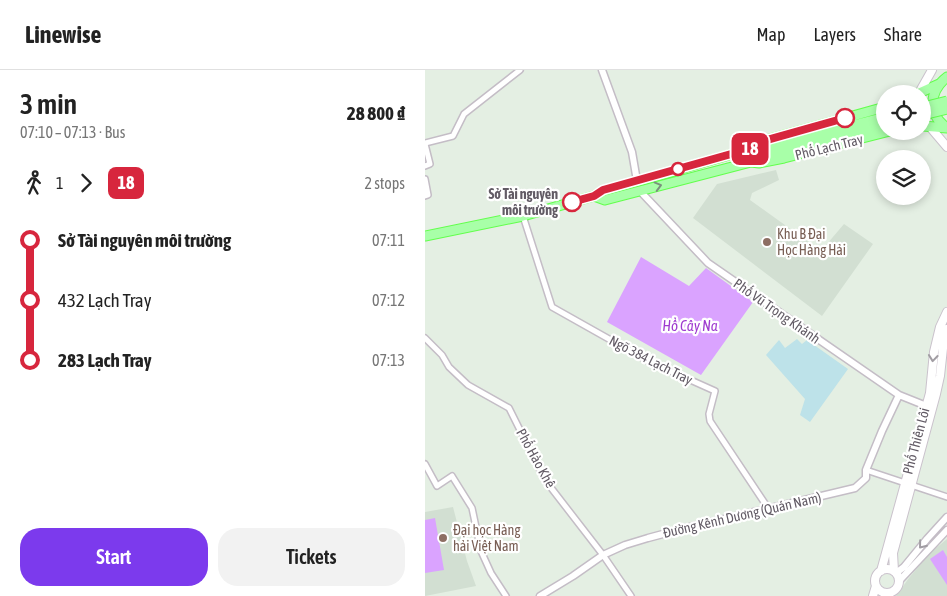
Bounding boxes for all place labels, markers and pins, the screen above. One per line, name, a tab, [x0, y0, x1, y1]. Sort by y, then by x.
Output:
unlabelled marker	[835, 108, 855, 128]
unlabelled marker	[671, 162, 685, 176]
place label: Sở Tài nguyên môi trường	[488, 186, 559, 218]
marker: Sở Tài nguyên môi trường	[562, 192, 582, 212]
place label: Khu B Đại Học Hàng Hải	[777, 226, 846, 258]
marker: Khu B Đại Học Hàng Hải	[761, 236, 773, 248]
place label: Đại học Hàng hải Việt Nam	[453, 522, 520, 554]
marker: Đại học Hàng hải Việt Nam	[437, 532, 449, 544]

